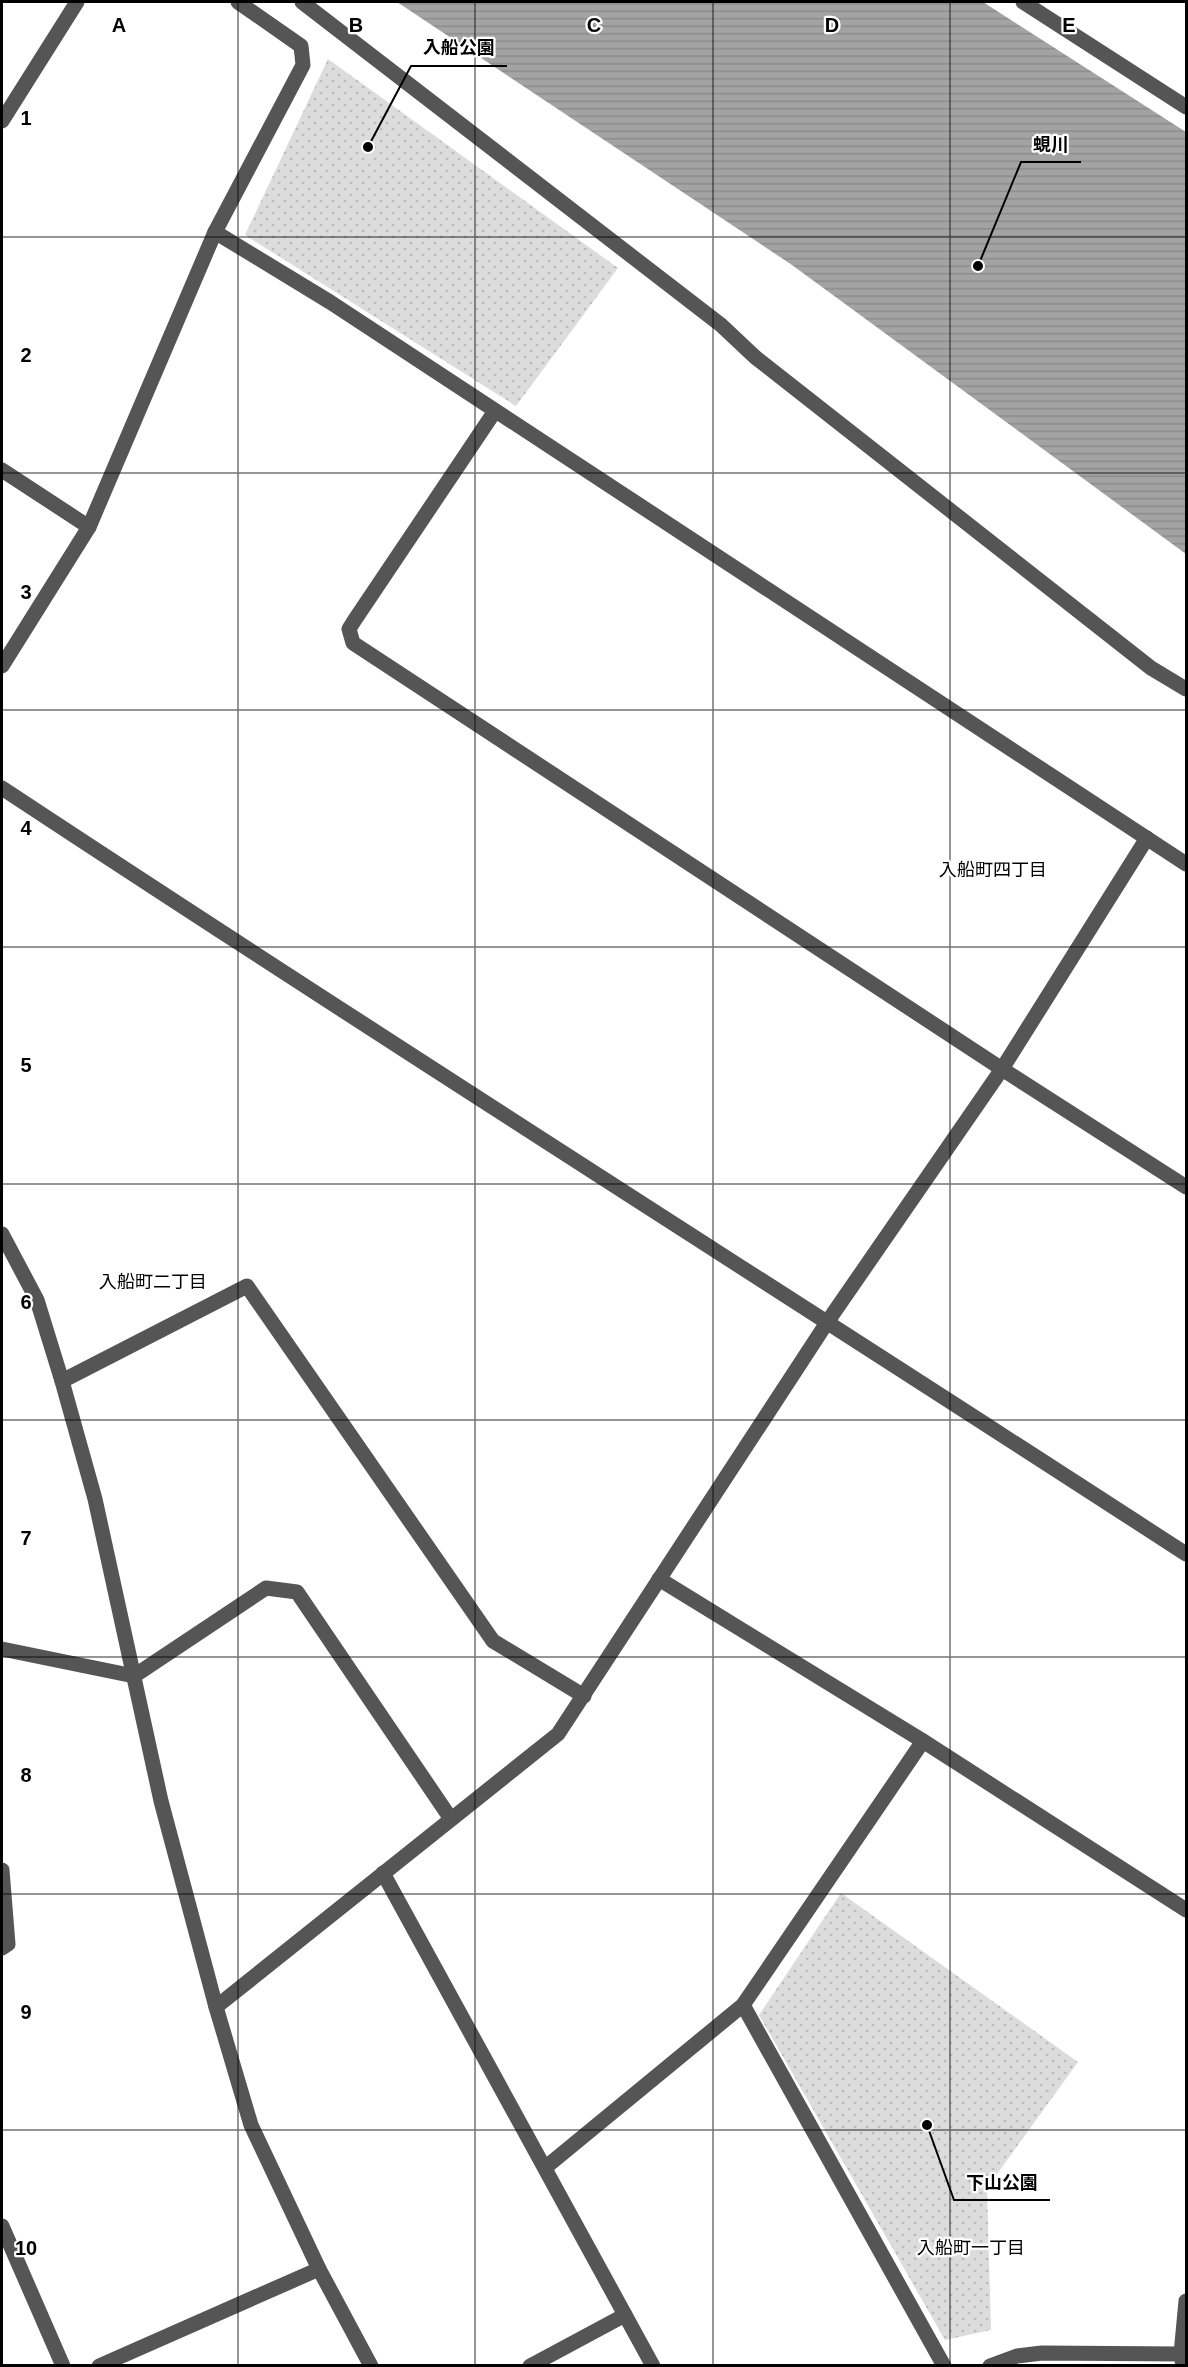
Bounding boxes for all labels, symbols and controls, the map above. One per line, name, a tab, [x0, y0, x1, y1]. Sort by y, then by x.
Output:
text: A	[112, 14, 126, 36]
text: B	[349, 14, 363, 36]
text: C	[587, 14, 601, 36]
text: D	[825, 14, 839, 36]
text: E	[1062, 14, 1076, 36]
callout: 入船公園	[411, 30, 507, 66]
text: 入船公園	[423, 38, 495, 58]
text: 1	[20, 107, 32, 129]
callout: 蜆川	[1021, 126, 1081, 162]
text: 蜆川	[1033, 135, 1069, 155]
text: 2	[20, 344, 32, 366]
text: 3	[20, 581, 32, 603]
text: 4	[20, 817, 32, 839]
district label: 入船町四丁目	[939, 860, 1047, 880]
text: 5	[20, 1054, 32, 1076]
district label: 入船町二丁目	[99, 1272, 207, 1292]
text: 6	[20, 1291, 32, 1313]
text: 7	[20, 1527, 32, 1549]
text: 8	[20, 1764, 32, 1786]
text: 9	[20, 2001, 32, 2023]
callout: 下山公園	[954, 2164, 1050, 2200]
text: 下山公園	[966, 2173, 1038, 2193]
text: 10	[15, 2237, 37, 2259]
district label: 入船町一丁目	[917, 2238, 1025, 2258]

